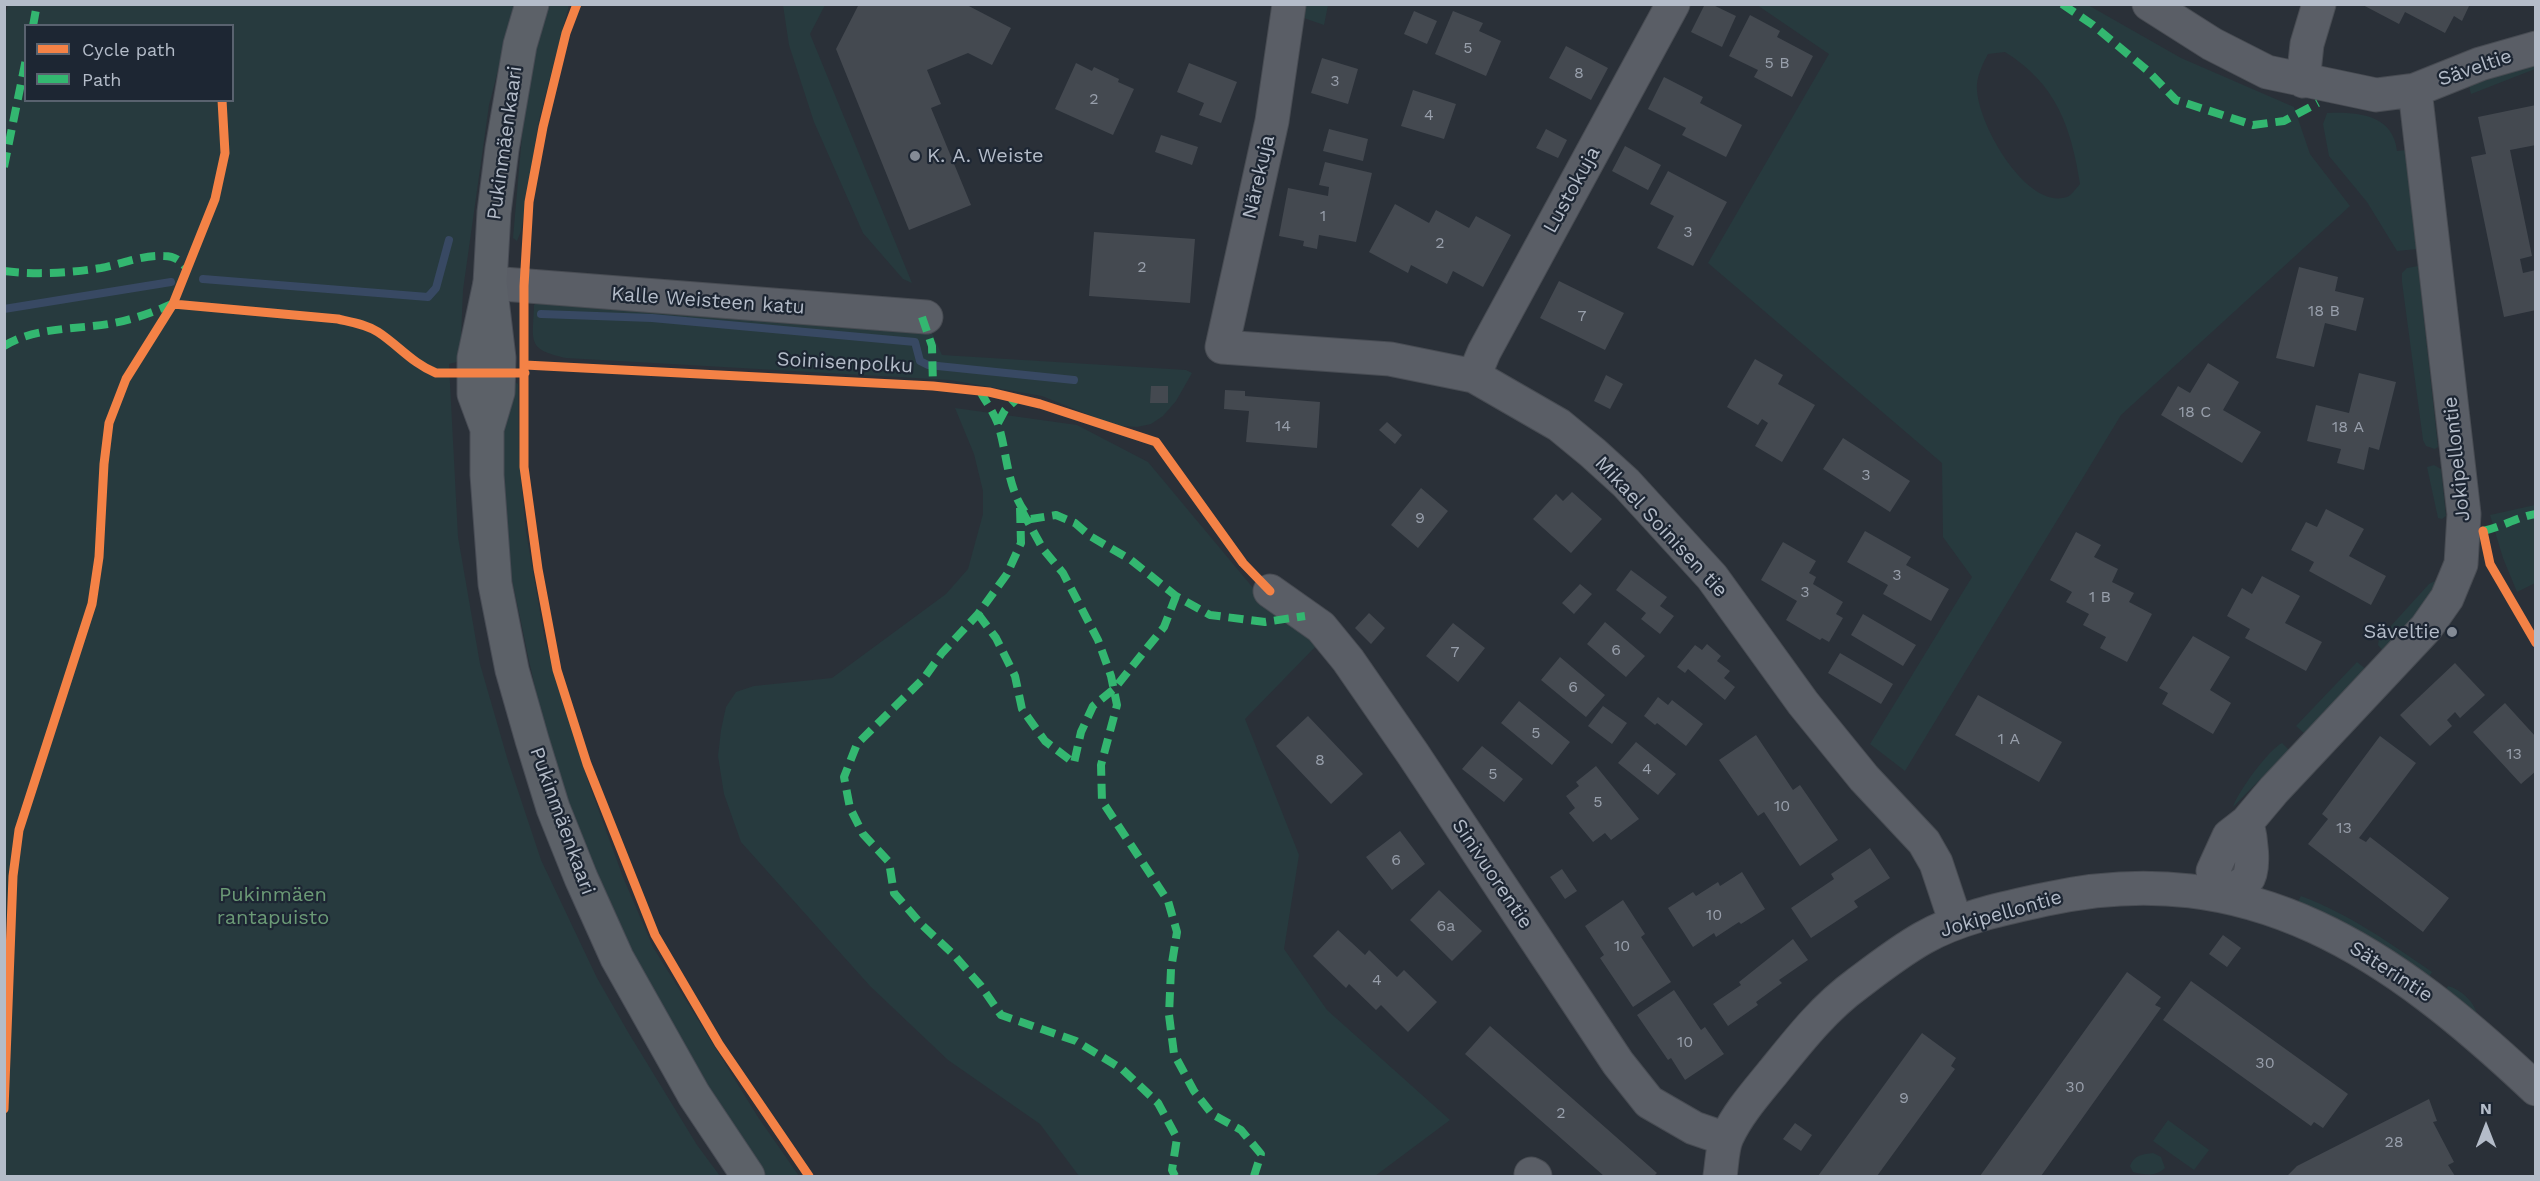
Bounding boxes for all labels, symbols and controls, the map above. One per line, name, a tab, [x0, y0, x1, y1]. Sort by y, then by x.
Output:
legend	[24, 24, 234, 102]
house number: 5	[1463, 38, 1473, 58]
text: Cycle path	[82, 39, 176, 60]
street label: Säveltie	[2435, 44, 2515, 92]
house number: 5 B	[1764, 53, 1790, 73]
house number: 8	[1574, 63, 1584, 83]
street label: Pukinmäenkaari	[482, 65, 528, 221]
text: Path	[82, 69, 122, 90]
house number: 3	[1330, 71, 1340, 91]
house number: 2	[1089, 89, 1099, 109]
house number: 4	[1424, 105, 1434, 125]
street label: Närekuja	[1238, 133, 1280, 221]
street label: Lustokuja	[1538, 142, 1606, 238]
place label: K. A. Weiste	[927, 144, 1044, 168]
marker: K. A. Weiste	[908, 149, 922, 163]
house number: 1	[1320, 206, 1326, 226]
house number: 3	[1683, 222, 1693, 242]
house number: 2	[1435, 233, 1445, 253]
house number: 2	[1137, 257, 1147, 277]
street label: Kalle Weisteen katu	[610, 282, 806, 320]
house number: 18 B	[2308, 301, 2340, 321]
house number: 7	[1578, 306, 1586, 326]
street label: Soinisenpolku	[776, 347, 914, 379]
street label: Jokipellontie	[2439, 395, 2475, 523]
house number: 18 C	[2179, 402, 2211, 422]
house number: 14	[1275, 416, 1291, 436]
house number: 18 A	[2332, 417, 2364, 437]
street label: Mikael Soinisen tie	[1590, 452, 1732, 602]
house number: 3	[1861, 465, 1871, 485]
house number: 9	[1415, 508, 1425, 528]
house number: 3	[1892, 565, 1902, 585]
house number: 3	[1800, 582, 1810, 602]
house number: 1 B	[2089, 587, 2111, 607]
place label: Säveltie	[2364, 620, 2440, 644]
marker: Säveltie	[2445, 625, 2459, 639]
house number: 6	[1611, 640, 1621, 660]
house number: 7	[1451, 642, 1459, 662]
house number: 6	[1568, 677, 1578, 697]
house number: 5	[1531, 723, 1541, 743]
house number: 1 A	[1998, 729, 2020, 749]
street label: Pukinmäenkaari	[524, 744, 600, 898]
house number: 13	[2506, 744, 2522, 764]
house number: 8	[1315, 750, 1325, 770]
house number: 4	[1642, 759, 1652, 779]
house number: 5	[1488, 764, 1498, 784]
house number: 5	[1593, 792, 1603, 812]
house number: 10	[1774, 796, 1790, 816]
street label: Sinivuorentie	[1446, 815, 1538, 933]
house number: 13	[2336, 818, 2352, 838]
house number: 6	[1391, 850, 1401, 870]
park label: Pukinmäen rantapuisto	[217, 883, 329, 930]
street label: Jokipellontie	[1937, 885, 2065, 943]
house number: 10	[1706, 905, 1722, 925]
house number: 6a	[1437, 916, 1455, 936]
house number: 10	[1614, 936, 1630, 956]
street label: Säterintie	[2345, 936, 2437, 1008]
house number: 4	[1372, 970, 1382, 990]
house number: 10	[1677, 1032, 1693, 1052]
house number: 30	[2255, 1053, 2275, 1073]
house number: 30	[2065, 1077, 2085, 1097]
house number: 9	[1899, 1088, 1909, 1108]
north arrow	[2456, 1097, 2516, 1157]
text: N	[2480, 1099, 2492, 1118]
house number: 2	[1556, 1103, 1566, 1123]
house number: 28	[2384, 1132, 2404, 1152]

